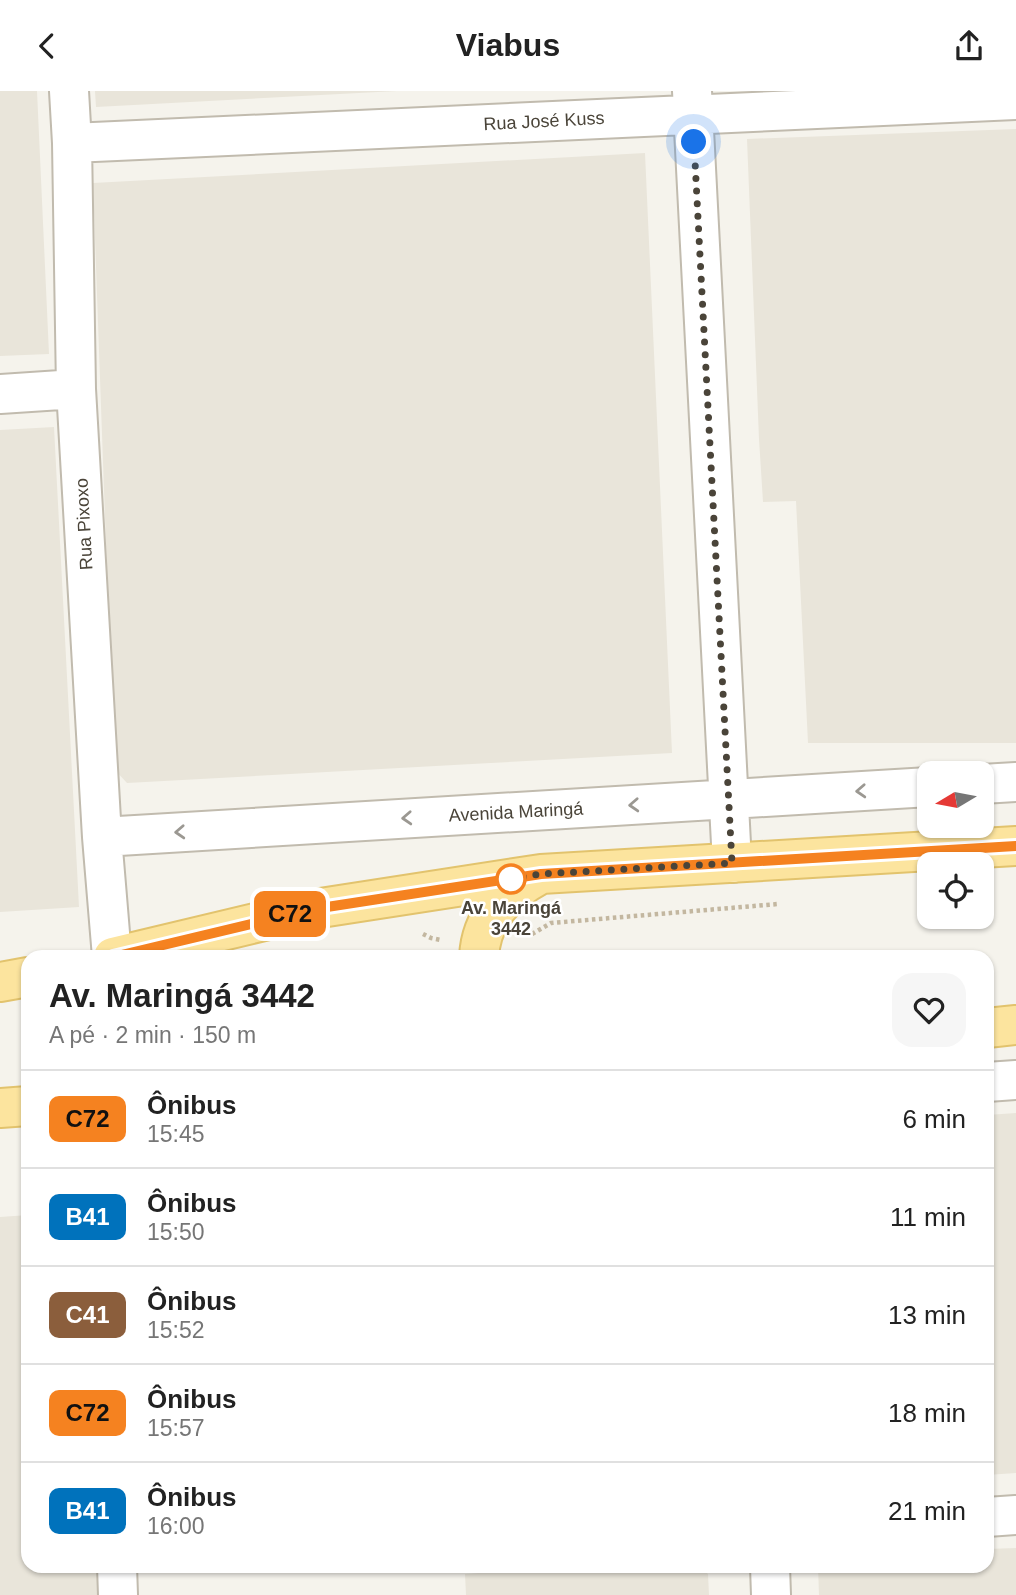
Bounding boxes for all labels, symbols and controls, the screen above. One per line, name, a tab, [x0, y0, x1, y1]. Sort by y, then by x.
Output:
icon: back	[28, 27, 66, 65]
text: Viabus	[456, 27, 560, 63]
icon: share	[950, 27, 988, 65]
street label: Rua José Kuss	[483, 108, 605, 134]
your location	[676, 124, 711, 159]
street label: Rua Pixoxo	[72, 478, 96, 570]
north arrow	[917, 761, 994, 838]
map controls	[917, 761, 994, 929]
one-way arrow	[855, 783, 866, 798]
one-way arrow	[628, 797, 639, 812]
street label: Avenida Maringá	[448, 798, 585, 826]
one-way arrow	[401, 811, 412, 826]
one-way arrow	[174, 824, 185, 839]
button: locate	[917, 852, 994, 929]
marker: Av. Maringá 3442	[496, 864, 526, 894]
line badge: C72	[250, 891, 330, 937]
place label: Av. Maringá 3442	[461, 898, 562, 939]
text: C72	[268, 900, 312, 927]
button: heart	[892, 973, 966, 1047]
text: Av. Maringá 3442	[49, 977, 315, 1014]
text: A pé · 2 min · 150 m	[49, 1022, 256, 1048]
text: Ônibus	[147, 1090, 237, 1120]
text: 6 min	[902, 1104, 966, 1134]
text: C72	[65, 1105, 110, 1132]
text: 15:45	[147, 1121, 205, 1147]
text: Ônibus	[147, 1188, 237, 1218]
text: 11 min	[890, 1202, 966, 1232]
text: B41	[65, 1203, 110, 1230]
text: 15:50	[147, 1219, 205, 1245]
text: Ônibus	[147, 1286, 237, 1316]
text: 13 min	[888, 1300, 966, 1330]
text: C41	[65, 1301, 110, 1328]
text: 15:52	[147, 1317, 205, 1343]
text: Ônibus	[147, 1384, 237, 1414]
text: 18 min	[888, 1398, 966, 1428]
text: C72	[65, 1399, 110, 1426]
text: 15:57	[147, 1415, 205, 1441]
text: Ônibus	[147, 1482, 237, 1512]
text: 21 min	[888, 1496, 966, 1526]
text: B41	[65, 1497, 110, 1524]
text: 16:00	[147, 1513, 205, 1539]

